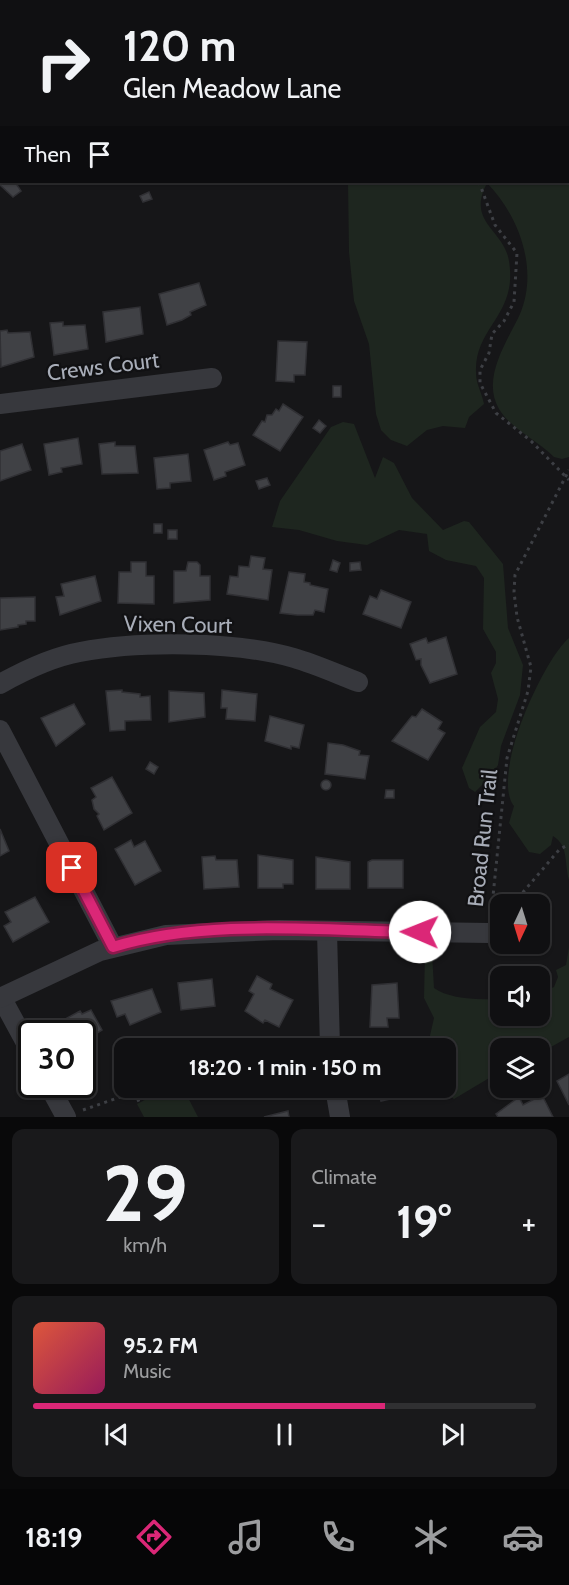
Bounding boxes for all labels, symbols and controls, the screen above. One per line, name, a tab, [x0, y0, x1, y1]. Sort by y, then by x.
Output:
text: 120 m	[123, 20, 236, 72]
icon: right	[24, 24, 102, 102]
text: Glen Meadow Lane	[123, 72, 341, 105]
icon: arrive	[83, 138, 116, 171]
text: Then	[24, 141, 71, 168]
street label: Crews Court	[46, 346, 161, 387]
street label: Vixen Court	[123, 610, 233, 639]
street label: Broad Run Trail	[462, 767, 503, 908]
pin	[46, 842, 97, 893]
icon: arrive	[55, 851, 88, 884]
north arrow	[490, 894, 550, 954]
map controls	[490, 894, 550, 1098]
position arrow	[388, 900, 452, 964]
button: sound	[490, 966, 550, 1026]
speed limit sign: 30	[18, 1020, 96, 1098]
button: layers	[490, 1038, 550, 1098]
text: 18:20 · 1 min · 150 m	[189, 1054, 381, 1081]
text: 29	[103, 1146, 188, 1241]
text: Climate	[312, 1165, 377, 1189]
text: 19°	[396, 1195, 451, 1249]
text: −	[312, 1203, 326, 1243]
text: +	[521, 1203, 536, 1243]
text: km/h	[123, 1233, 167, 1257]
text: 95.2 FM	[123, 1332, 198, 1359]
text: Music	[123, 1359, 171, 1383]
icon: previous	[100, 1418, 133, 1451]
icon: pause	[268, 1418, 301, 1451]
icon: next	[436, 1418, 469, 1451]
icon: directions	[133, 1516, 175, 1558]
icon: music	[225, 1516, 267, 1558]
icon: phone	[317, 1516, 359, 1558]
icon: climate	[410, 1516, 452, 1558]
icon: car	[502, 1516, 544, 1558]
text: 18:19	[25, 1521, 83, 1554]

